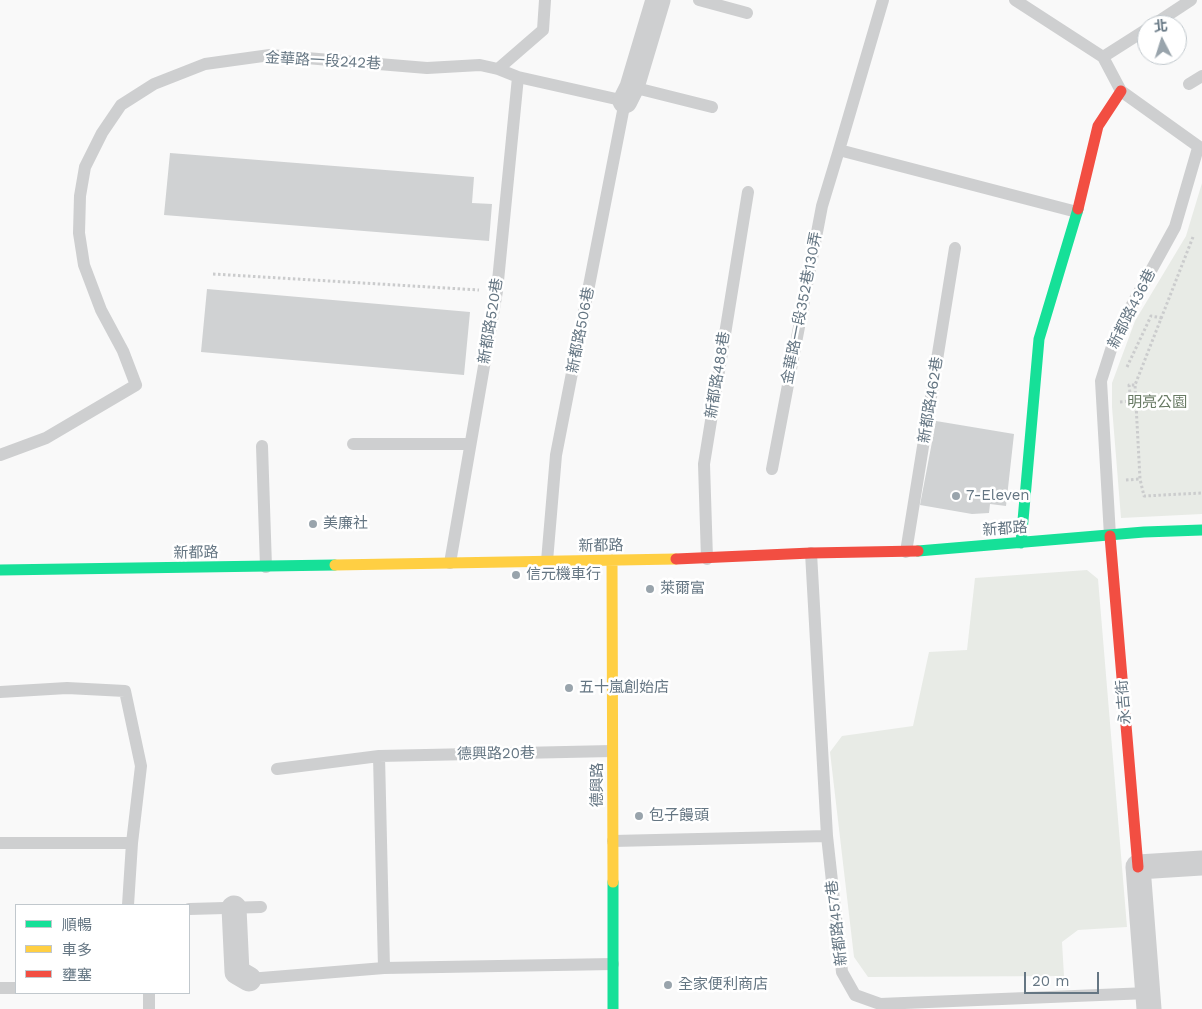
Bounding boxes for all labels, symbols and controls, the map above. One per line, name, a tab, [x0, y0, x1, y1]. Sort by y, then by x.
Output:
north arrow	[1137, 15, 1187, 65]
text: 北	[1153, 17, 1168, 35]
street label: 金華路一段242巷	[265, 49, 381, 73]
street label: 金華路一段352巷130弄	[778, 230, 826, 386]
street label: 新都路436巷	[1104, 266, 1160, 352]
street label: 新都路520巷	[475, 277, 507, 365]
street label: 新都路506巷	[564, 285, 598, 375]
street label: 新都路488巷	[702, 330, 734, 420]
street label: 新都路462巷	[915, 356, 947, 444]
park label: 明亮公園	[1127, 394, 1187, 412]
place label: 7-Eleven	[966, 487, 1030, 505]
marker: 7-Eleven	[950, 490, 962, 502]
place label: 美廉社	[323, 515, 368, 533]
marker: 美廉社	[307, 518, 319, 530]
street label: 新都路	[982, 518, 1028, 540]
street label: 新都路	[578, 537, 624, 555]
street label: 新都路	[173, 544, 219, 562]
place label: 信元機車行	[526, 566, 601, 584]
marker: 信元機車行	[510, 569, 522, 581]
place label: 萊爾富	[660, 580, 705, 598]
marker: 萊爾富	[644, 583, 656, 595]
place label: 五十嵐創始店	[579, 679, 669, 697]
street label: 永吉街	[1113, 679, 1135, 725]
marker: 五十嵐創始店	[563, 682, 575, 694]
street label: 德興路20巷	[457, 744, 535, 764]
street label: 德興路	[589, 763, 607, 807]
place label: 包子饅頭	[649, 807, 709, 825]
marker: 包子饅頭	[633, 810, 645, 822]
street label: 新都路457巷	[823, 879, 851, 967]
legend	[15, 904, 190, 994]
text: 順暢	[62, 916, 92, 934]
text: 車多	[62, 941, 92, 959]
scale bar	[1027, 962, 1102, 994]
text: 壅塞	[62, 966, 92, 984]
text: 20 m	[1032, 972, 1070, 990]
place label: 全家便利商店	[678, 976, 768, 994]
marker: 全家便利商店	[662, 979, 674, 991]

